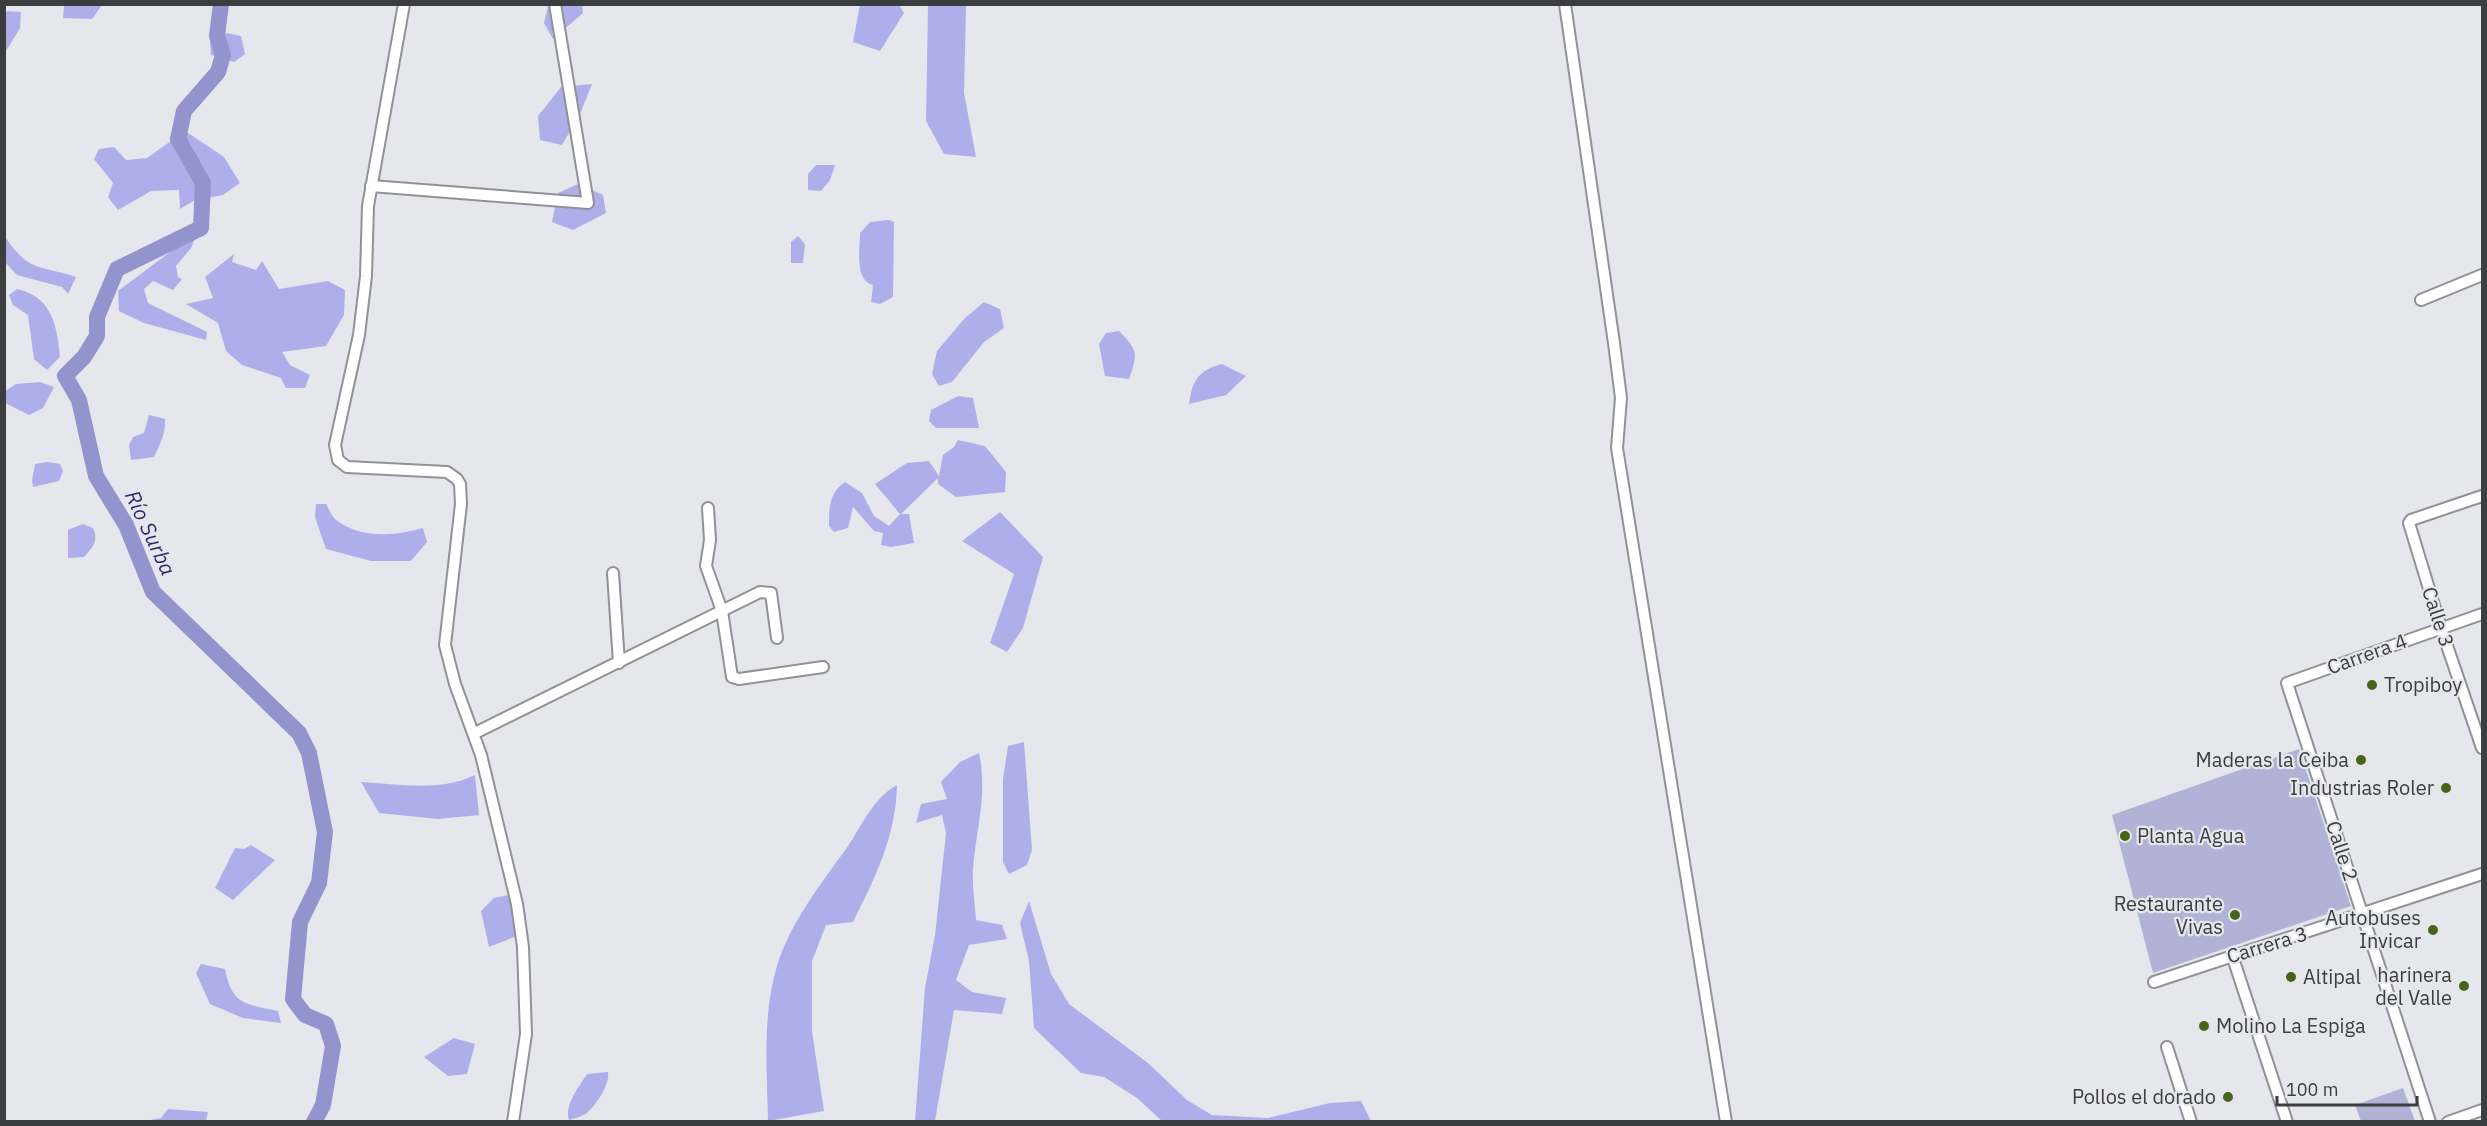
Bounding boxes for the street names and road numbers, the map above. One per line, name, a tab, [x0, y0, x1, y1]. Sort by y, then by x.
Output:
street label: Calle 3	[2416, 583, 2461, 650]
street label: Carrera 4	[2323, 627, 2411, 680]
street label: Calle 2	[2320, 817, 2365, 884]
street label: Carrera 3	[2223, 919, 2311, 970]

